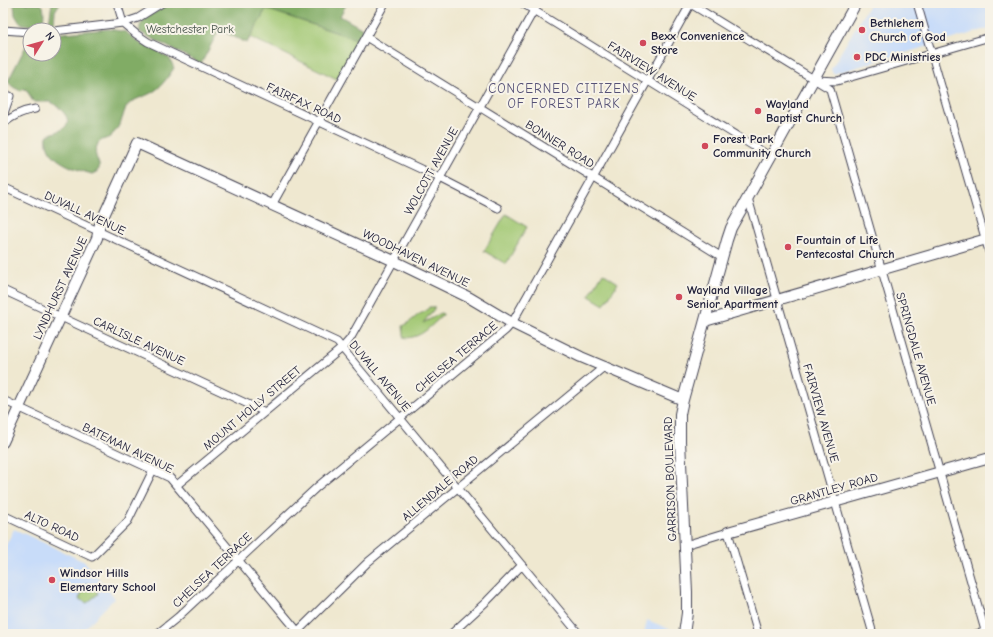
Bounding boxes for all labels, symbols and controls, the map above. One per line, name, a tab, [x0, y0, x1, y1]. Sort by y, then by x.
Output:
place label: Bethlehem Church of God	[870, 16, 946, 44]
north arrow	[22, 22, 62, 62]
park label: Westchester Park	[146, 22, 234, 36]
marker: Bethlehem Church of God	[857, 25, 867, 35]
place label: Bexx Convenience Store	[651, 29, 744, 57]
text: N	[42, 30, 57, 43]
street label: FAIRVIEW AVENUE	[605, 38, 699, 104]
marker: Bexx Convenience Store	[638, 38, 648, 48]
place label: PDC Ministries	[865, 50, 940, 64]
marker: PDC Ministries	[852, 52, 862, 62]
street label: FAIRFAX ROAD	[264, 80, 344, 126]
district label: CONCERNED CITIZENS OF FOREST PARK	[488, 81, 640, 111]
place label: Wayland Baptist Church	[766, 97, 842, 125]
marker: Wayland Baptist Church	[753, 106, 763, 116]
street label: BONNER ROAD	[523, 117, 597, 171]
street label: WOLCOTT AVENUE	[401, 125, 461, 217]
place label: Forest Park Community Church	[713, 132, 811, 160]
marker: Forest Park Community Church	[700, 141, 710, 151]
street label: DUVALL AVENUE	[42, 188, 128, 238]
street label: WOODHAVEN AVENUE	[360, 226, 472, 290]
place label: Fountain of Life Pentecostal Church	[796, 233, 895, 261]
street label: LYNDHURST AVENUE	[30, 234, 90, 342]
marker: Fountain of Life Pentecostal Church	[783, 242, 793, 252]
place label: Wayland Village Senior Apartment	[687, 283, 779, 311]
street label: SPRINGDALE AVENUE	[893, 291, 939, 407]
marker: Wayland Village Senior Apartment	[674, 292, 684, 302]
street label: CARLISLE AVENUE	[91, 314, 187, 368]
street label: CHELSEA TERRACE	[412, 318, 500, 396]
street label: DUVALL AVENUE	[346, 338, 414, 414]
street label: MOUNT HOLLY STREET	[200, 362, 304, 453]
street label: FAIRVIEW AVENUE	[800, 362, 842, 464]
street label: GARRISON BOULEVARD	[661, 416, 679, 542]
street label: BATEMAN AVENUE	[80, 420, 176, 476]
street label: ALLENDALE ROAD	[399, 452, 481, 524]
street label: GRANTLEY ROAD	[789, 470, 879, 508]
street label: ALTO ROAD	[22, 507, 82, 545]
street label: CHELSEA TERRACE	[169, 530, 255, 610]
place label: Windsor Hills Elementary School	[60, 566, 156, 594]
marker: Windsor Hills Elementary School	[47, 575, 57, 585]

